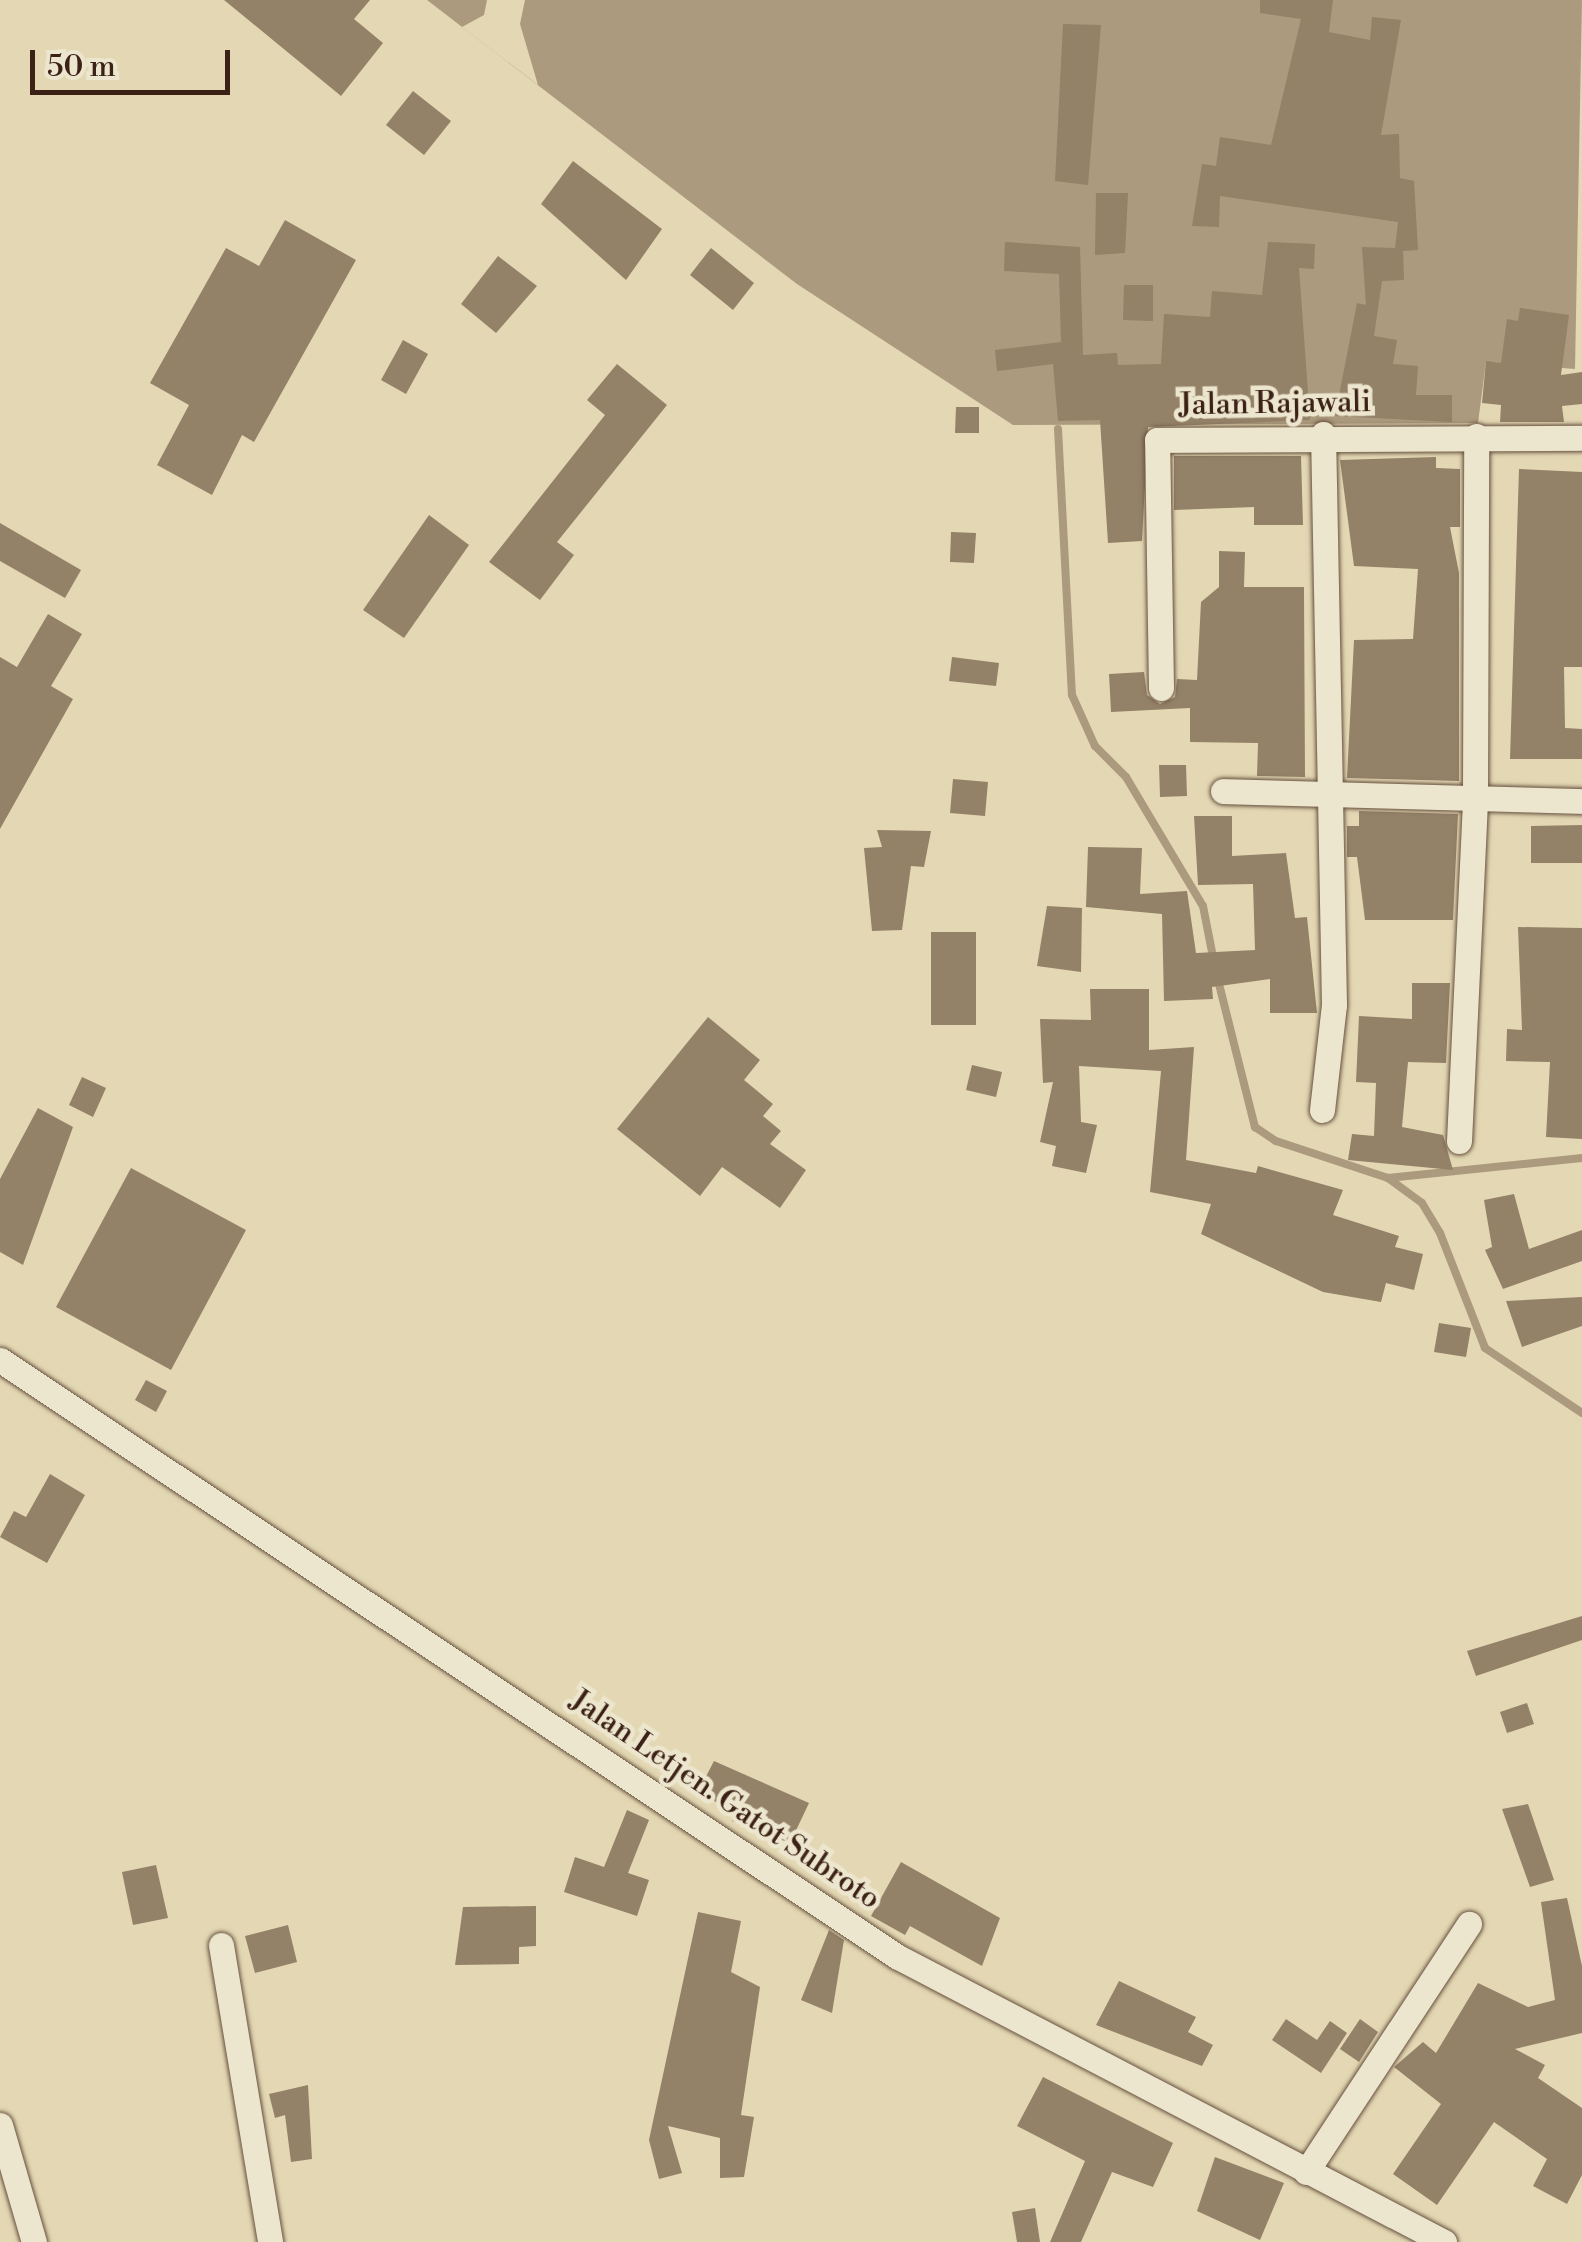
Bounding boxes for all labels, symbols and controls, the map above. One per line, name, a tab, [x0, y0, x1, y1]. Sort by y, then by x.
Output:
scale bar	[35, 30, 235, 92]
text: 50 m	[47, 48, 116, 86]
street label: Jalan Rajawali	[1179, 384, 1371, 424]
street label: Jalan Letjen. Gatot Subroto	[563, 1683, 887, 1917]

